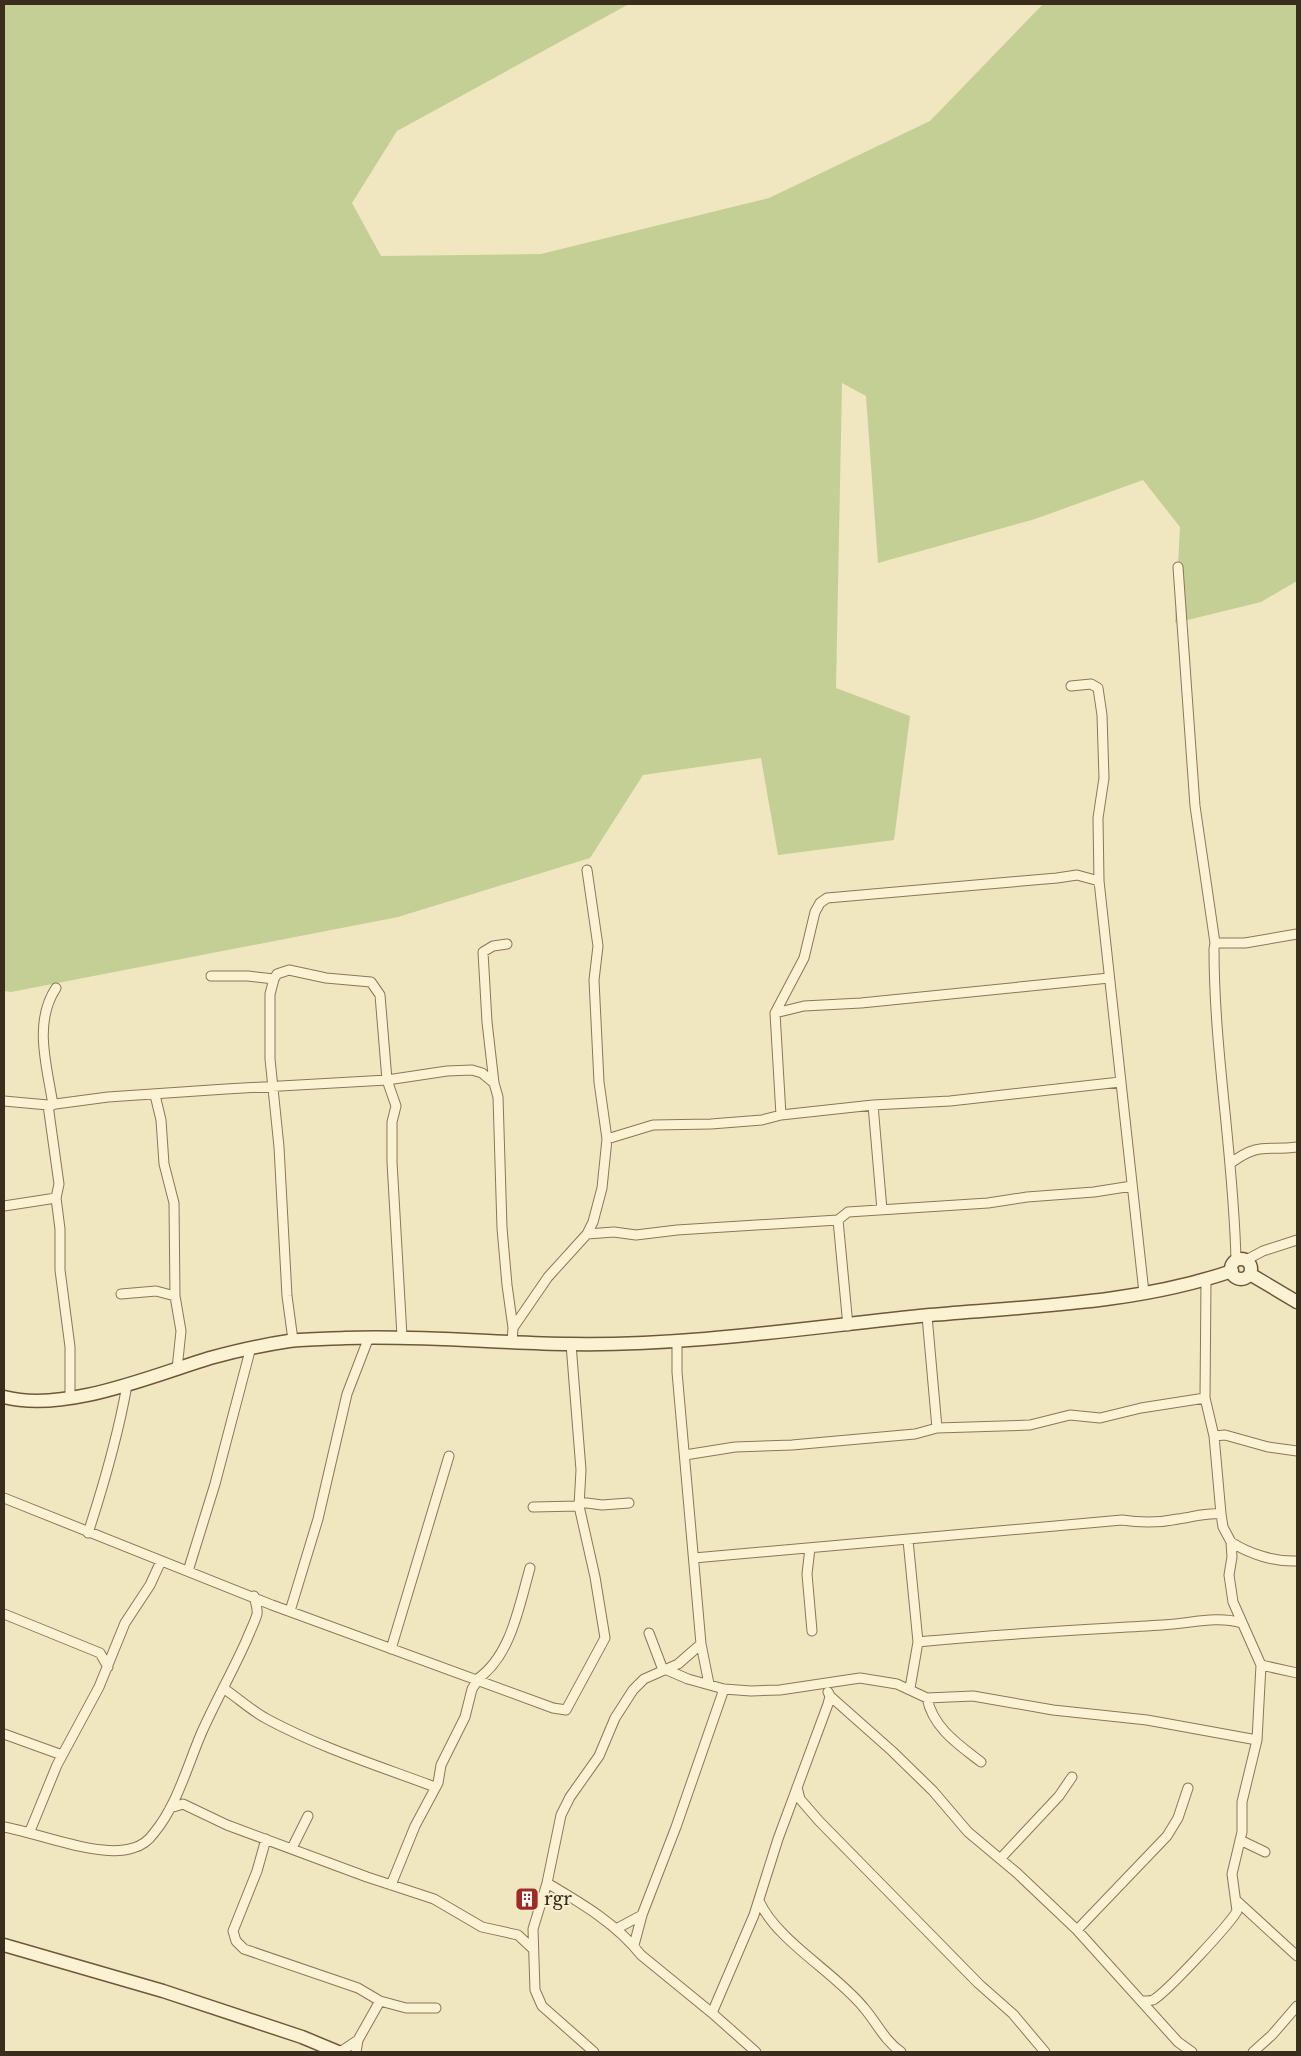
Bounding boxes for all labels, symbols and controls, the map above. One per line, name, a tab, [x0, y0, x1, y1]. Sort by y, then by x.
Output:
building icon: rgr	[514, 1886, 540, 1912]
place label: rgr	[544, 1888, 572, 1910]

